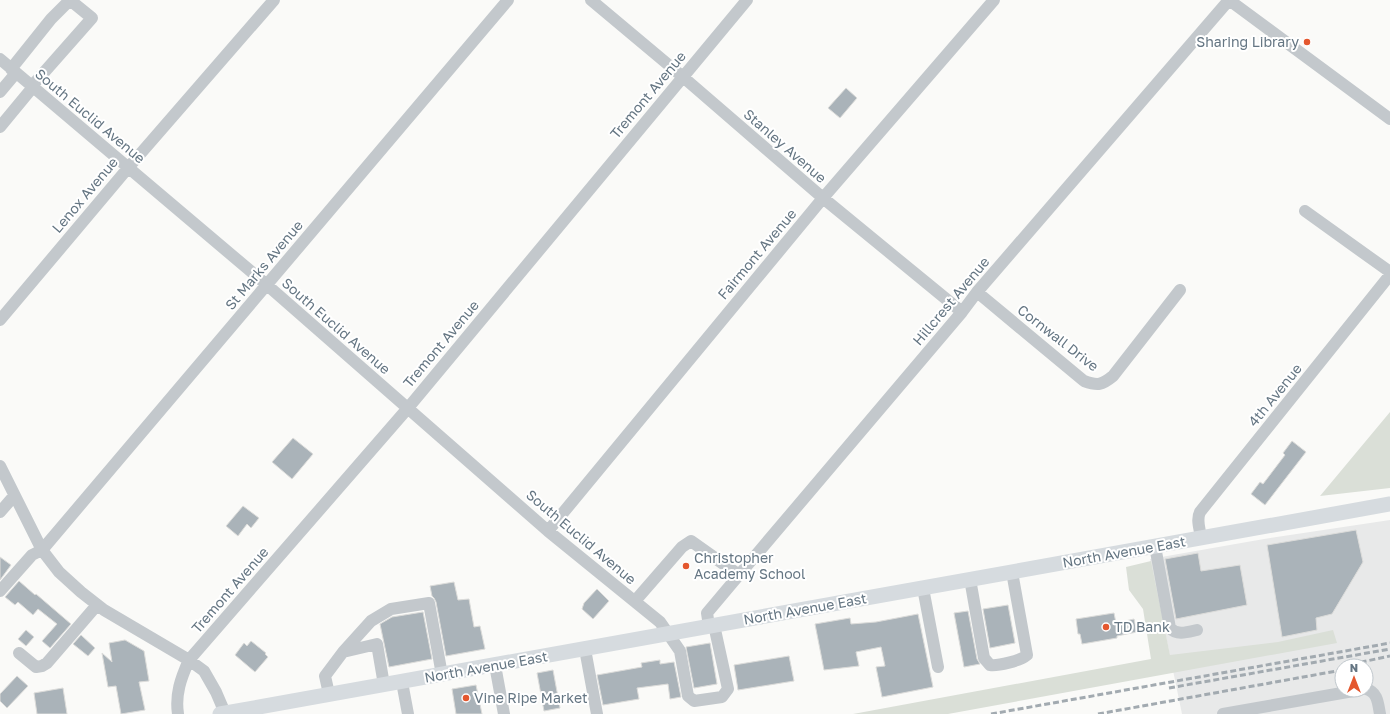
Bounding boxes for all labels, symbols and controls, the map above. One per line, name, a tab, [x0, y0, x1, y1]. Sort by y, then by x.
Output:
place label: Sharing Library	[1196, 33, 1299, 50]
marker: Sharing Library	[1302, 37, 1312, 47]
street label: Tremont Avenue	[606, 48, 689, 142]
street label: South Euclid Avenue	[32, 65, 149, 166]
street label: Stanley Avenue	[741, 105, 830, 186]
street label: Lenox Avenue	[48, 153, 121, 236]
street label: Fairmont Avenue	[714, 205, 799, 302]
street label: St Marks Avenue	[221, 217, 306, 313]
street label: Hillcrest Avenue	[909, 253, 993, 348]
street label: South Euclid Avenue	[279, 274, 394, 377]
street label: Tremont Avenue	[399, 297, 482, 391]
street label: Cornwall Drive	[1014, 301, 1102, 374]
street label: 4th Avenue	[1244, 360, 1305, 429]
street label: South Euclid Avenue	[523, 486, 640, 587]
street label: North Avenue East	[1061, 532, 1187, 571]
street label: Tremont Avenue	[188, 543, 272, 636]
place label: Christopher Academy School	[694, 549, 805, 582]
marker: Christopher Academy School	[681, 561, 691, 571]
street label: North Avenue East	[742, 589, 868, 628]
place label: TD Bank	[1114, 618, 1170, 635]
marker: TD Bank	[1101, 622, 1111, 632]
street label: North Avenue East	[423, 647, 549, 686]
north arrow	[1334, 658, 1374, 698]
text: N	[1350, 661, 1358, 674]
place label: Vine Ripe Market	[474, 689, 588, 706]
marker: Vine Ripe Market	[461, 693, 471, 703]

